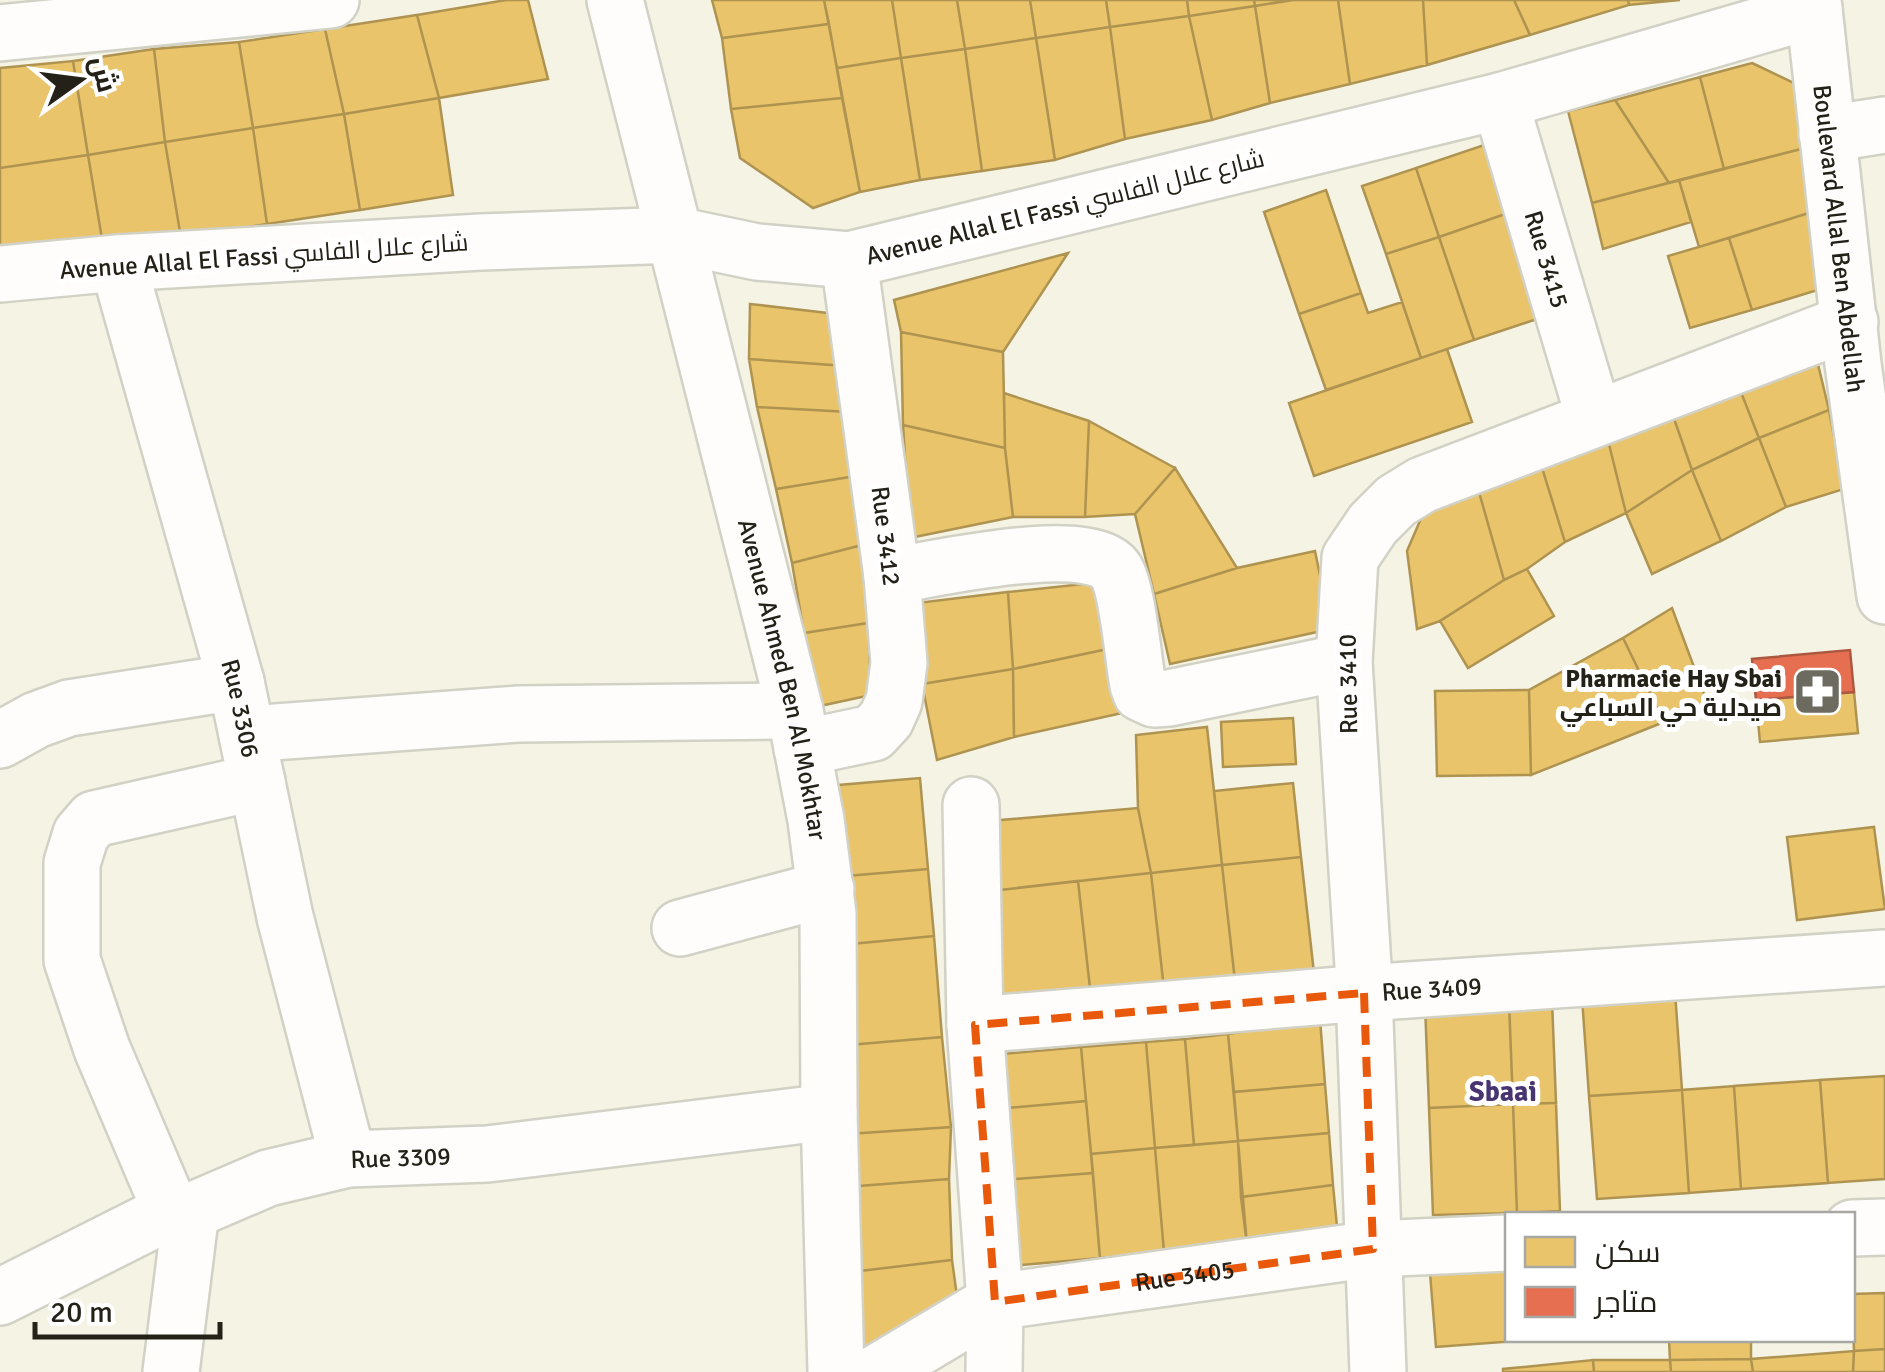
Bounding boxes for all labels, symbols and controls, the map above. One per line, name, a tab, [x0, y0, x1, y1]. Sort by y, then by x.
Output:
north arrow	[30, 30, 130, 130]
text: ش	[82, 53, 124, 96]
street label: Boulevard Allal Ben Abdellah	[1807, 83, 1872, 395]
street label: Avenue Allal El Fassi شارع علال الفاسي	[862, 142, 1268, 275]
street label: Rue 3415	[1518, 207, 1576, 312]
street label: Avenue Allal El Fassi شارع علال الفاسي	[59, 226, 470, 289]
street label: Rue 3412	[865, 484, 907, 588]
street label: Avenue Ahmed Ben Al Mokhtar	[731, 515, 834, 843]
street label: Rue 3410	[1332, 634, 1364, 734]
street label: Rue 3306	[215, 655, 267, 760]
place label: Pharmacie Hay Sbai صيدلية حي السباعي	[1560, 663, 1782, 727]
pharmacy icon: Pharmacie Hay Sbai صيدلية حي السباعي	[1791, 666, 1843, 718]
street label: Rue 3409	[1381, 970, 1483, 1007]
district label: Sbaai	[1469, 1075, 1537, 1109]
street label: Rue 3309	[350, 1140, 451, 1174]
legend	[1505, 1212, 1855, 1342]
text: سكن	[1595, 1234, 1661, 1271]
street label: Rue 3405	[1133, 1253, 1237, 1298]
scale bar	[35, 1277, 220, 1339]
text: متاجر	[1593, 1284, 1658, 1321]
text: 20 m	[50, 1294, 113, 1331]

